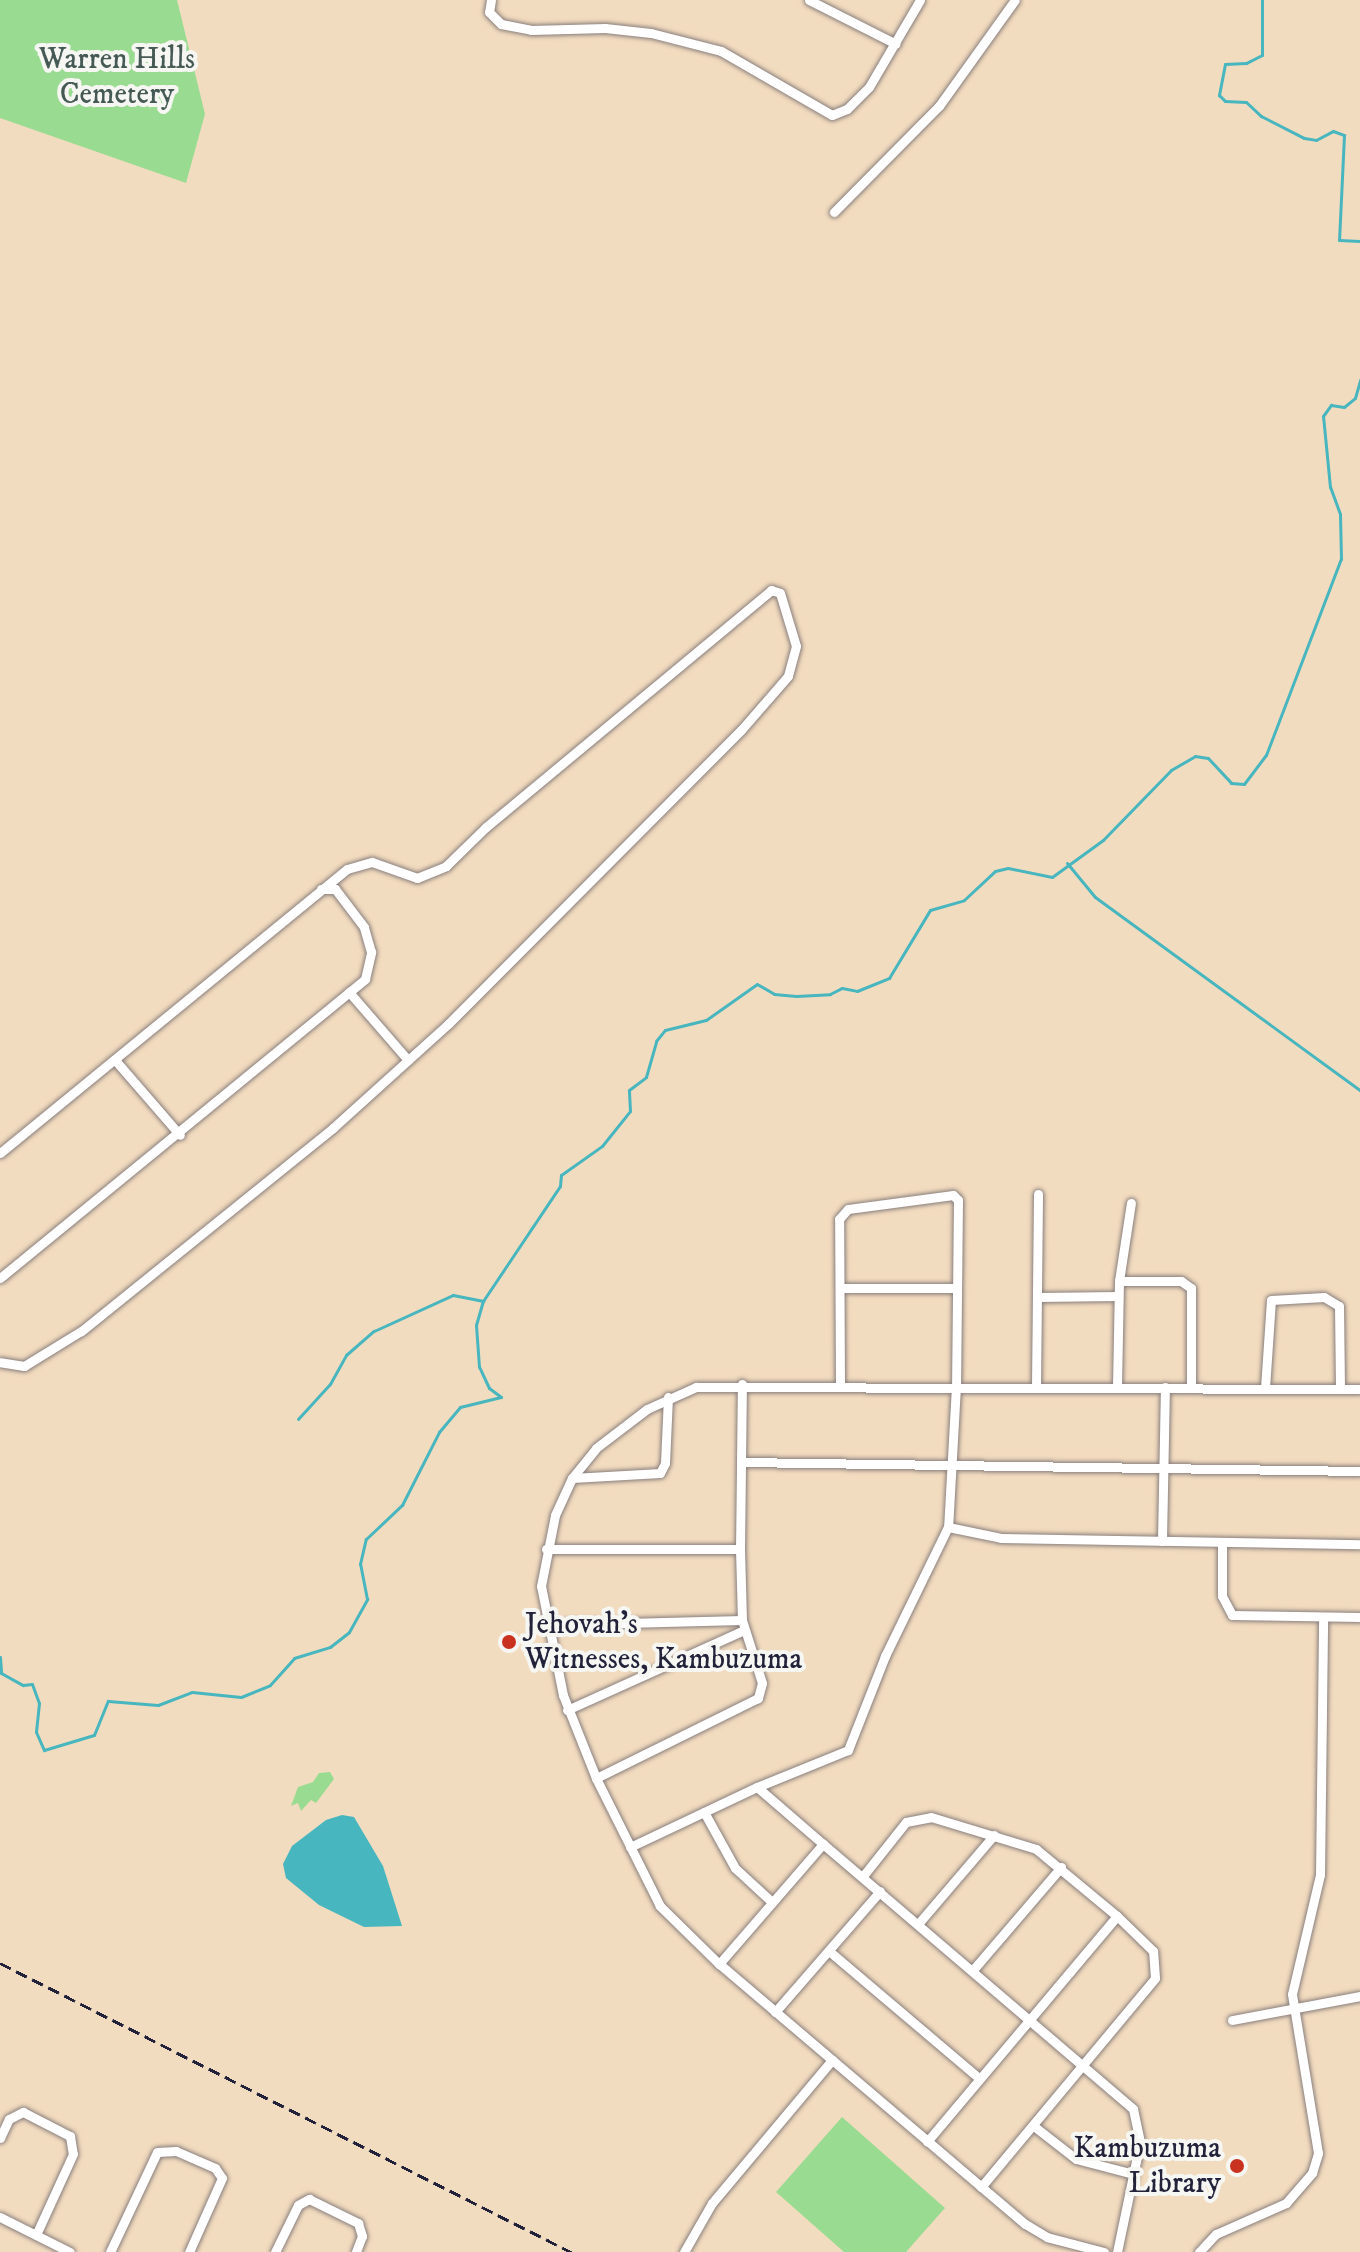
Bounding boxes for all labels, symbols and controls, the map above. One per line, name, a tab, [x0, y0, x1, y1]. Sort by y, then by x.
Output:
park label: Warren Hills Cemetery	[39, 42, 195, 112]
place label: Jehovah’s Witnesses, Kambuzuma	[525, 1607, 802, 1678]
marker: Jehovah’s Witnesses, Kambuzuma	[500, 1633, 518, 1651]
place label: Kambuzuma Library	[1073, 2131, 1221, 2202]
marker: Kambuzuma Library	[1228, 2157, 1246, 2175]

